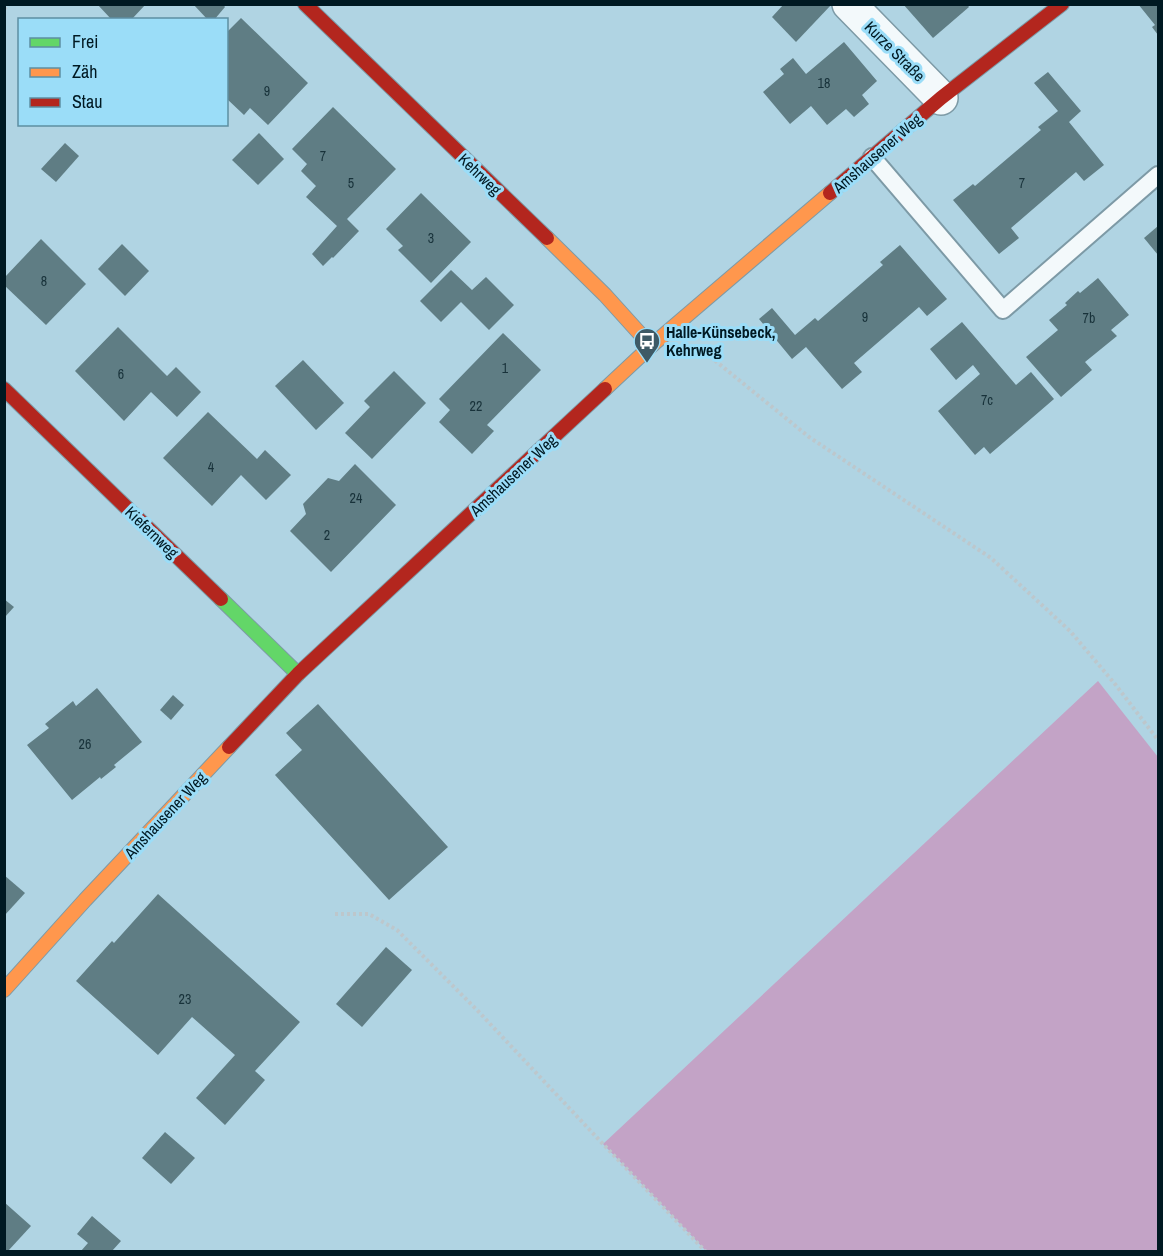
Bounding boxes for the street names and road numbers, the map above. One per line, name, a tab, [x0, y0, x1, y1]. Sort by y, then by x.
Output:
street label: Kurze Straße	[860, 16, 930, 86]
street label: Amshausener Weg	[827, 108, 927, 198]
street label: Kehrweg	[454, 148, 507, 200]
street label: Amshausener Weg	[464, 429, 562, 522]
street label: Kiefernweg	[120, 501, 184, 563]
street label: Amshausener Weg	[118, 766, 211, 864]

